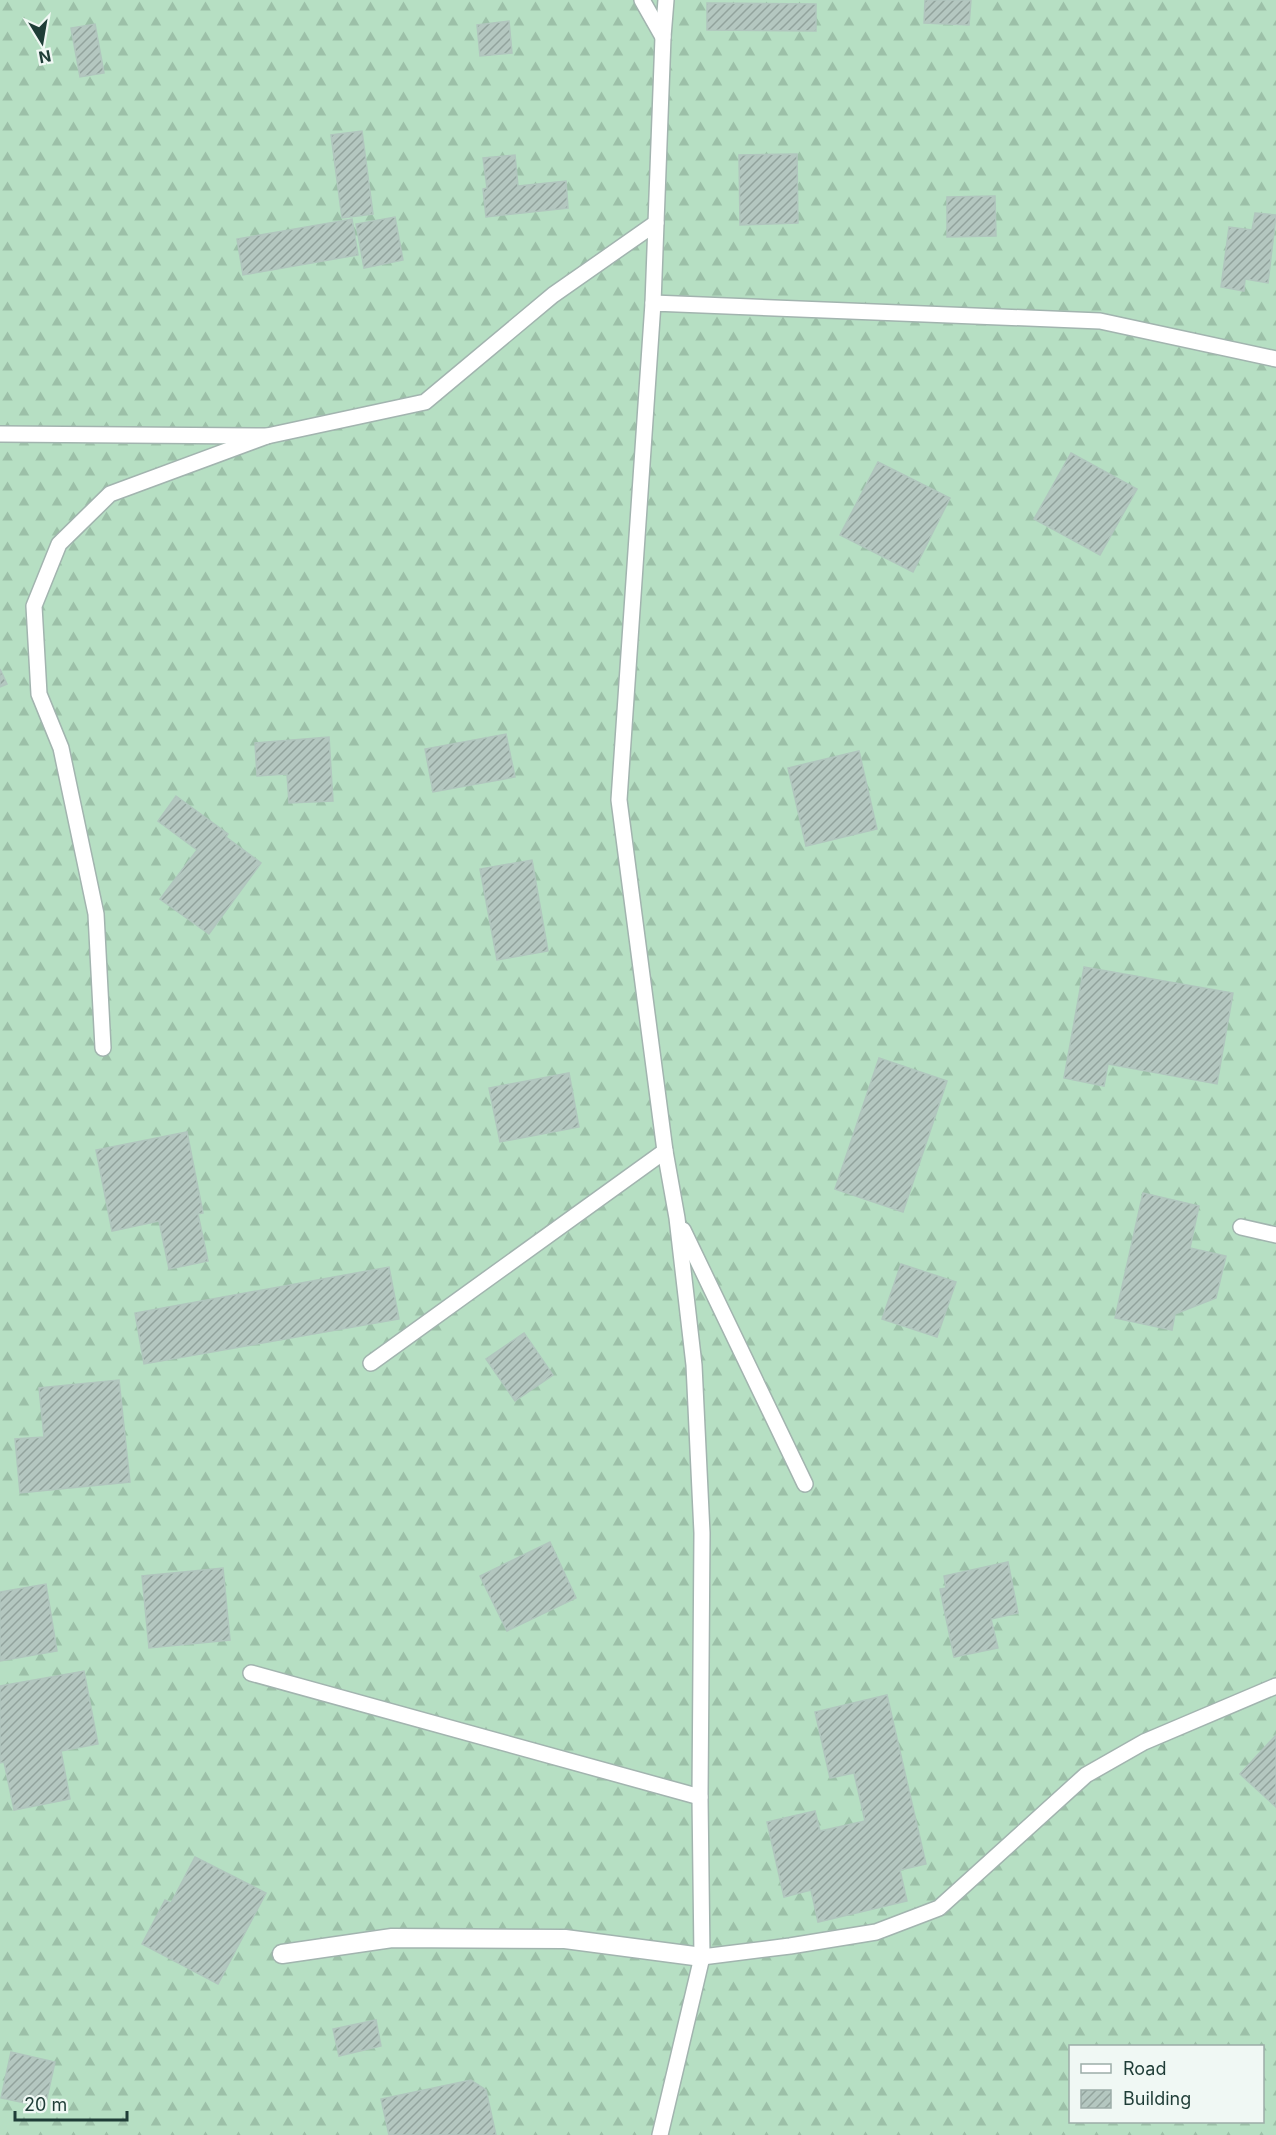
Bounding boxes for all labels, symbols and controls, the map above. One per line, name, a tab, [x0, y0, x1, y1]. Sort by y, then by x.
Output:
north arrow	[12, 12, 72, 72]
text: N	[37, 46, 53, 68]
legend	[1069, 2045, 1264, 2123]
text: Road	[1123, 2058, 1166, 2079]
scale bar	[15, 2084, 128, 2122]
text: Building	[1123, 2088, 1191, 2109]
text: 20 m	[24, 2094, 67, 2115]

